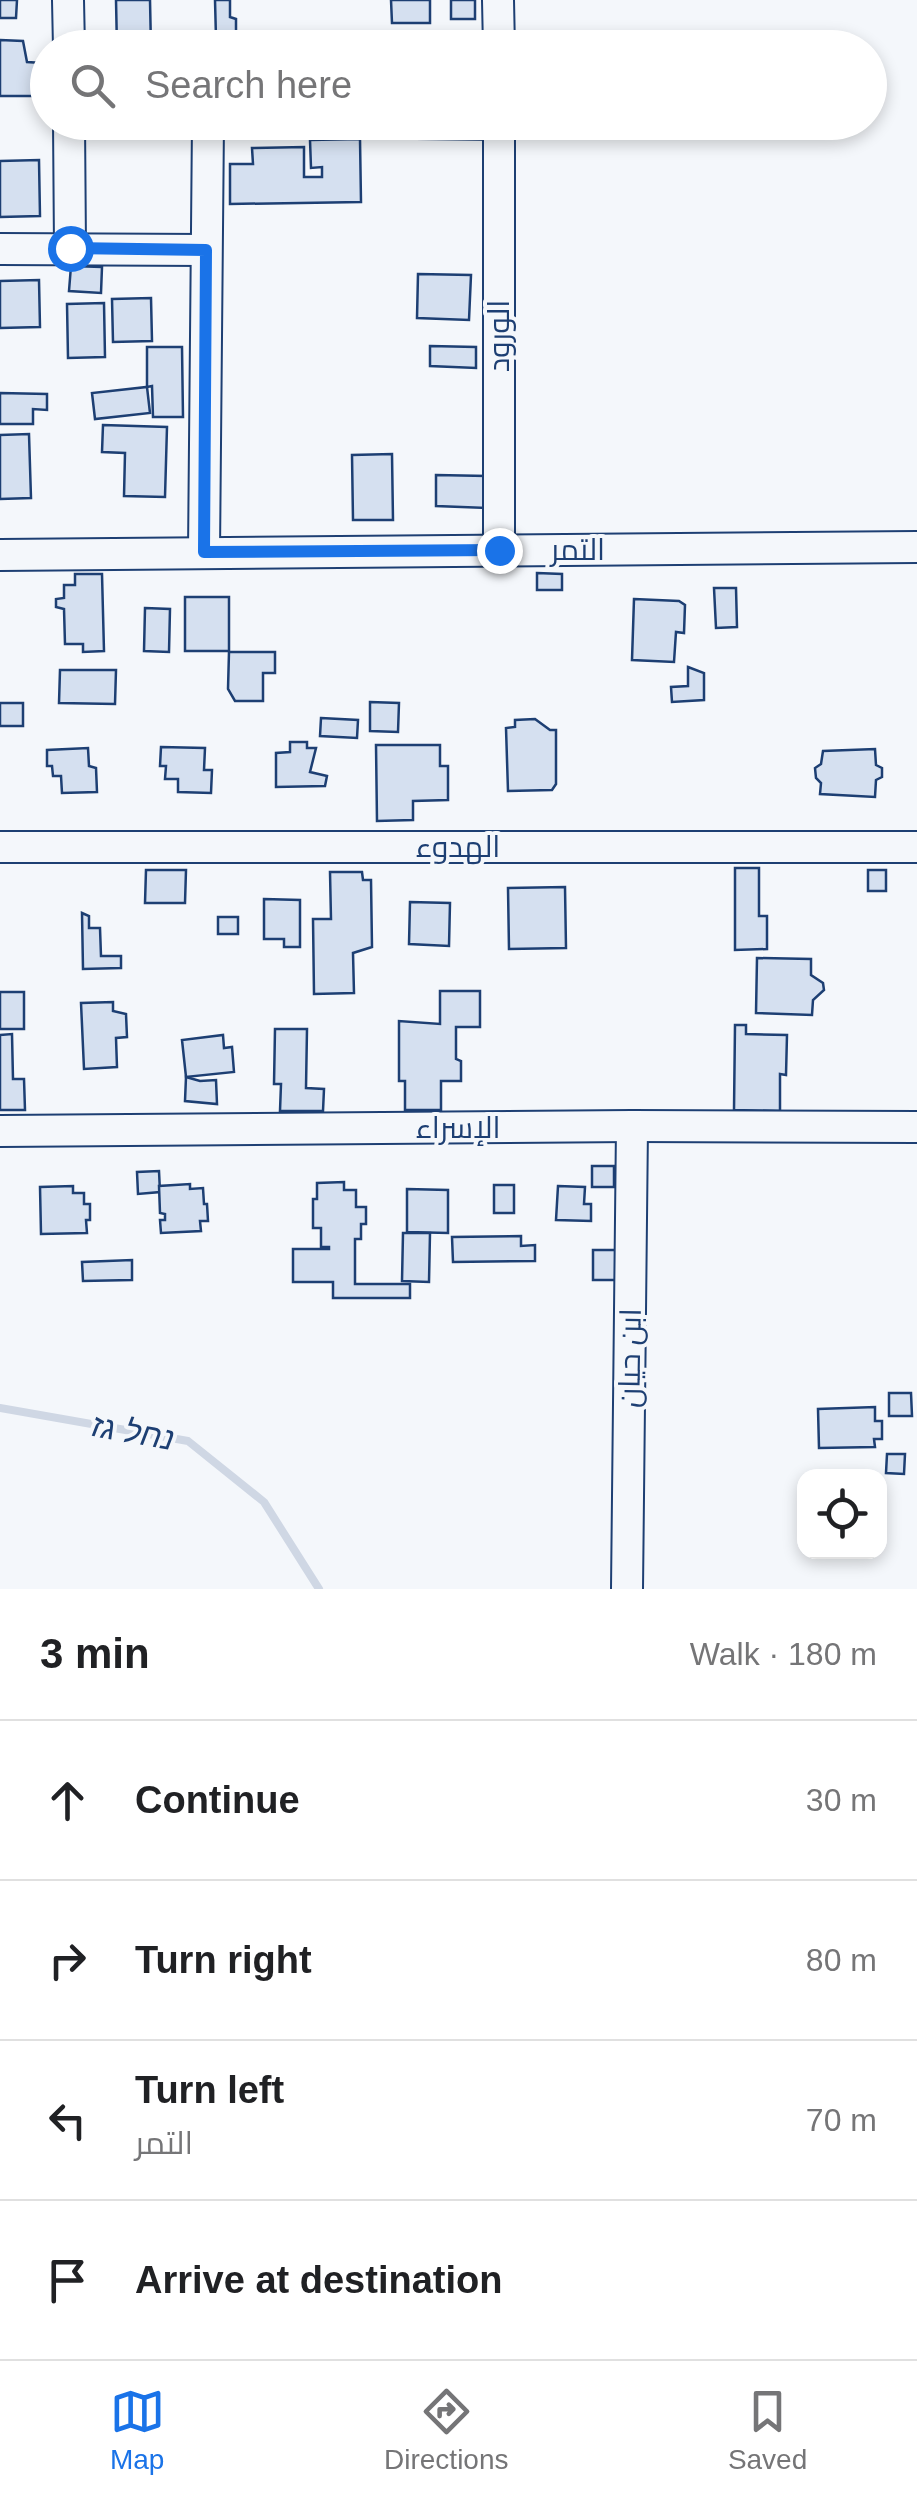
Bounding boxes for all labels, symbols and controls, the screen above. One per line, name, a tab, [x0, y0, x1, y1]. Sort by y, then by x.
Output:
search box	[30, 30, 887, 140]
icon: search	[65, 58, 120, 113]
text: Search here	[145, 64, 352, 106]
route start	[48, 226, 94, 272]
street label: الورود	[482, 300, 516, 372]
route end	[477, 528, 523, 574]
street label: التمر	[549, 533, 605, 567]
street label: الهدوء	[416, 830, 500, 865]
street label: الإسراء	[415, 1111, 501, 1146]
street label: ابن حيان	[612, 1308, 649, 1408]
water label: נחל גז	[89, 1407, 177, 1457]
map controls	[797, 1469, 887, 1559]
button: locate	[797, 1469, 887, 1559]
text: 3 min	[40, 1630, 150, 1677]
text: Walk · 180 m	[690, 1636, 877, 1672]
icon: ahead	[40, 1773, 95, 1828]
text: Continue	[135, 1779, 300, 1821]
text: 30 m	[806, 1782, 877, 1818]
icon: right	[40, 1933, 95, 1988]
text: Turn right	[135, 1939, 312, 1981]
text: 80 m	[806, 1942, 877, 1978]
text: Turn left	[135, 2069, 284, 2111]
icon: left	[40, 2093, 95, 2148]
text: 70 m	[806, 2102, 877, 2138]
text: التمر	[135, 2125, 193, 2161]
icon: arrive	[40, 2253, 95, 2308]
text: Arrive at destination	[135, 2259, 502, 2301]
tab: Map	[110, 2384, 165, 2476]
tab: Directions	[384, 2384, 509, 2476]
tab: Saved	[728, 2384, 807, 2476]

